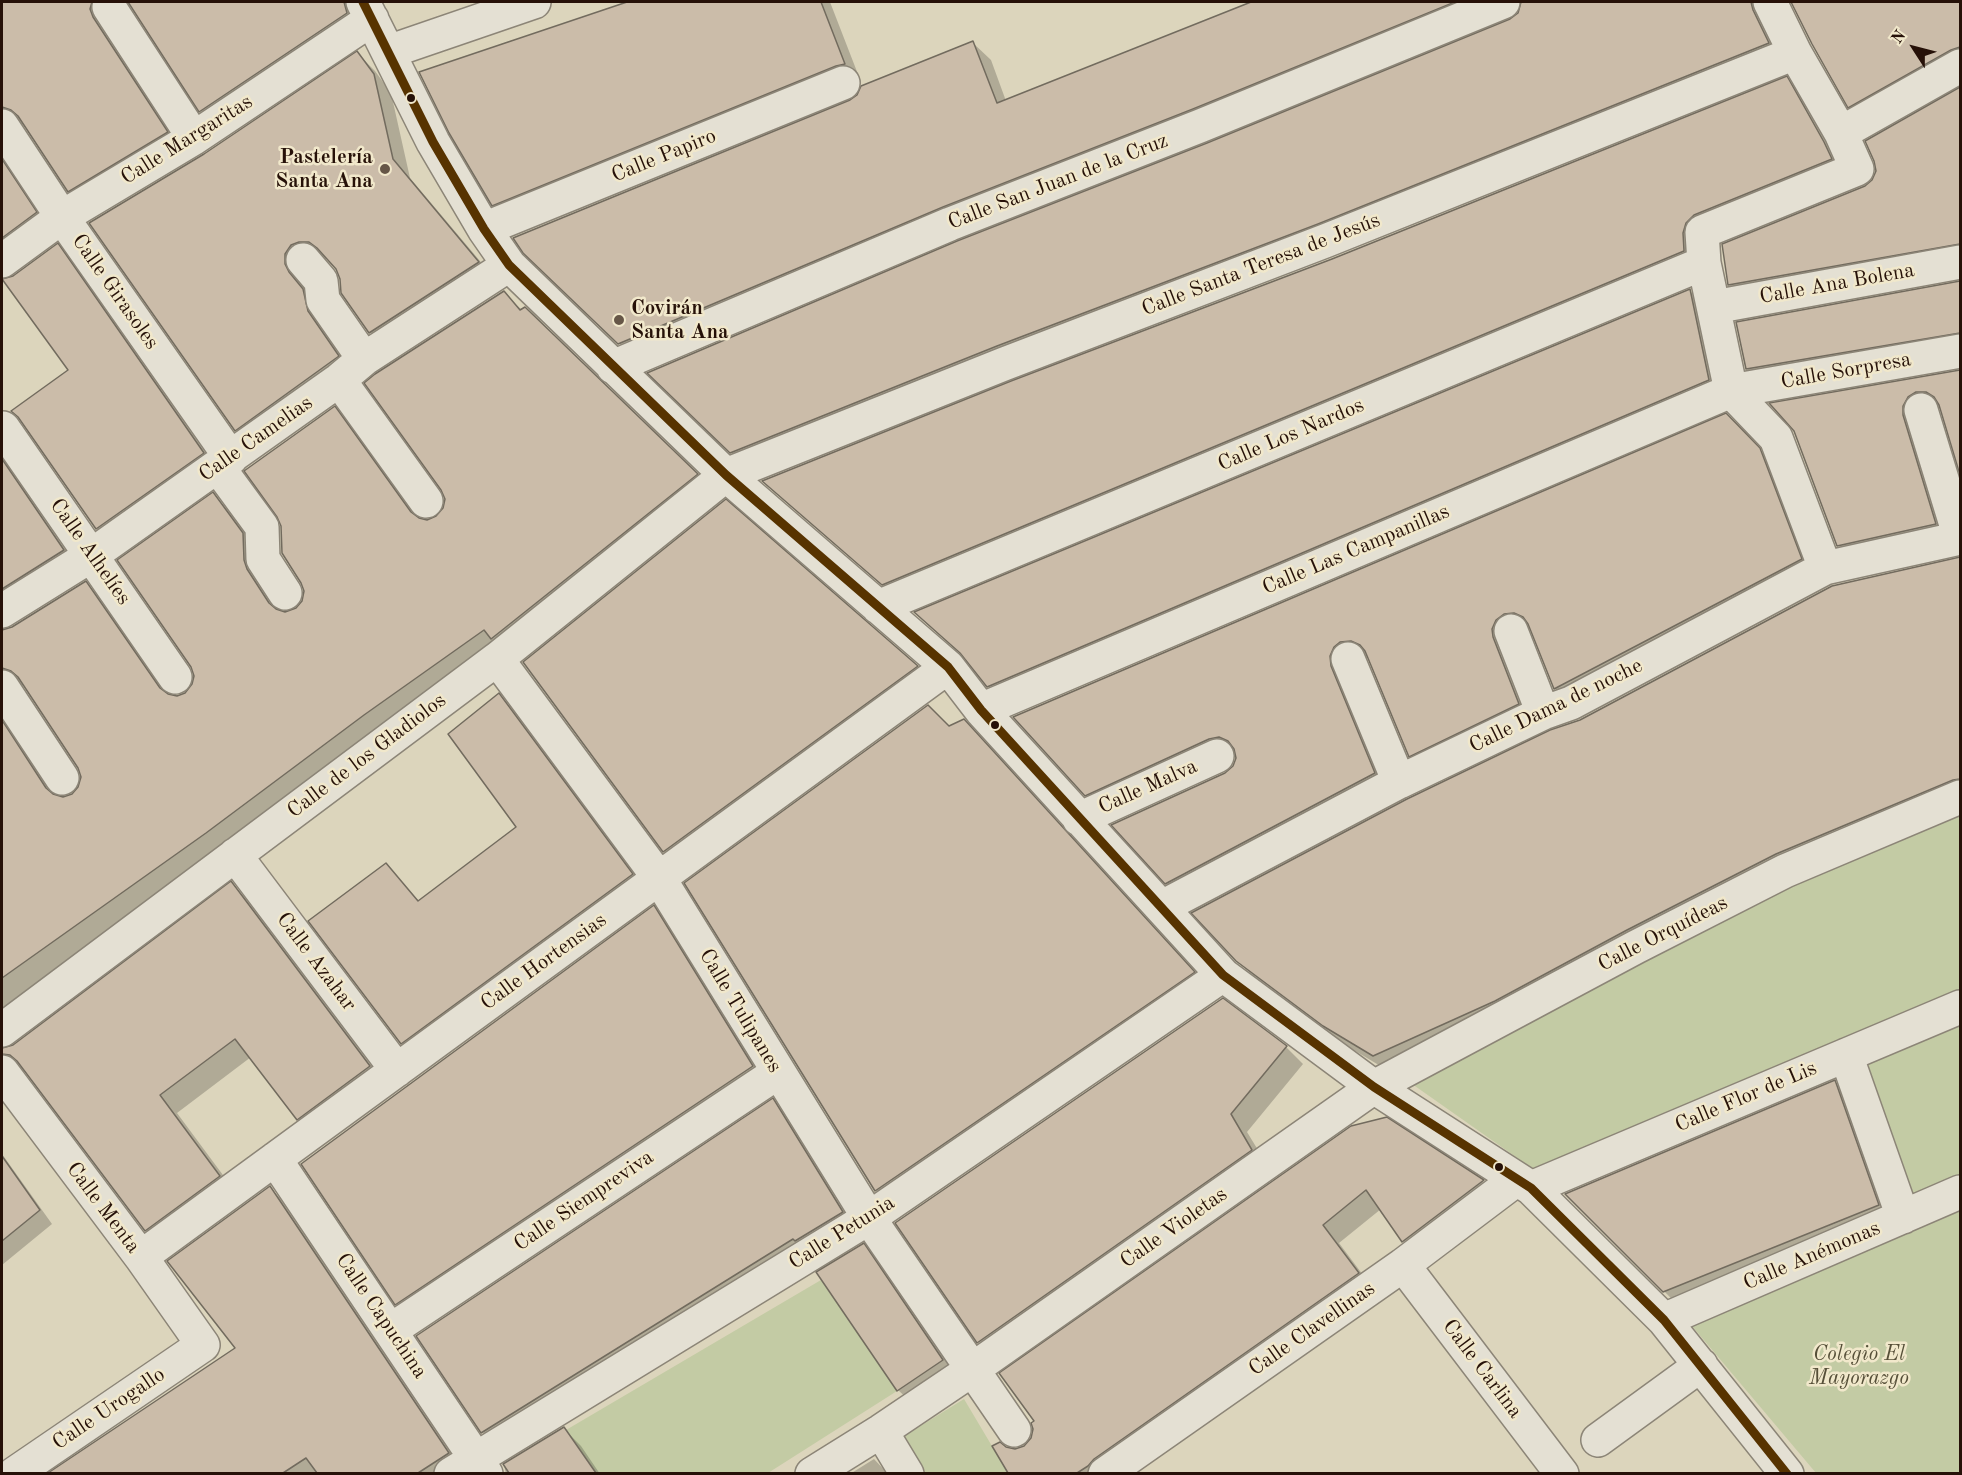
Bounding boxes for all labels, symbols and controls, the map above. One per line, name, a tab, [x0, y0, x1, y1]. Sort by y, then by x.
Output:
north arrow	[1884, 18, 1944, 78]
text: N	[1889, 28, 1910, 47]
street label: Calle Margaritas	[116, 89, 258, 191]
unlabelled marker	[405, 92, 417, 104]
street label: Calle Papiro	[608, 124, 720, 188]
street label: Calle San Juan de la Cruz	[944, 128, 1172, 236]
place label: Pastelería Santa Ana	[275, 144, 373, 194]
marker: Pastelería Santa Ana	[378, 162, 392, 176]
street label: Calle Santa Teresa de Jesús	[1138, 208, 1384, 322]
street label: Calle Girasoles	[66, 229, 164, 355]
street label: Calle Ana Bolena	[1758, 258, 1916, 310]
place label: Covirán Santa Ana	[631, 295, 729, 345]
marker: Covirán Santa Ana	[612, 313, 626, 327]
street label: Calle Sorpresa	[1779, 347, 1913, 395]
street label: Calle Camelias	[194, 391, 318, 487]
street label: Calle Los Nardos	[1214, 393, 1368, 477]
street label: Calle Alhelíes	[44, 494, 136, 610]
street label: Calle Las Campanillas	[1259, 499, 1453, 601]
street label: Calle Dama de noche	[1465, 653, 1647, 759]
street label: Calle de los Gladiolos	[283, 688, 451, 824]
unlabelled marker	[989, 719, 1001, 731]
street label: Calle Malva	[1095, 754, 1201, 820]
street label: Calle Orquídeas	[1594, 891, 1732, 977]
street label: Calle Azahar	[271, 908, 361, 1016]
street label: Calle Hortensias	[476, 908, 612, 1016]
street label: Calle Tulipanes	[693, 944, 787, 1078]
street label: Calle Flor de Lis	[1671, 1056, 1821, 1138]
street label: Calle Siempreviva	[509, 1145, 659, 1257]
street label: Calle Menta	[61, 1157, 145, 1259]
unlabelled marker	[1493, 1161, 1505, 1173]
street label: Calle Violetas	[1116, 1182, 1232, 1274]
street label: Calle Petunia	[784, 1190, 900, 1276]
street label: Calle Anémonas	[1740, 1216, 1884, 1296]
street label: Calle Capuchina	[330, 1249, 432, 1383]
street label: Calle Clavellinas	[1244, 1276, 1380, 1382]
street label: Calle Carlina	[1437, 1315, 1527, 1423]
park label: Colegio El Mayorazgo	[1809, 1341, 1909, 1391]
street label: Calle Urogallo	[48, 1362, 170, 1456]

